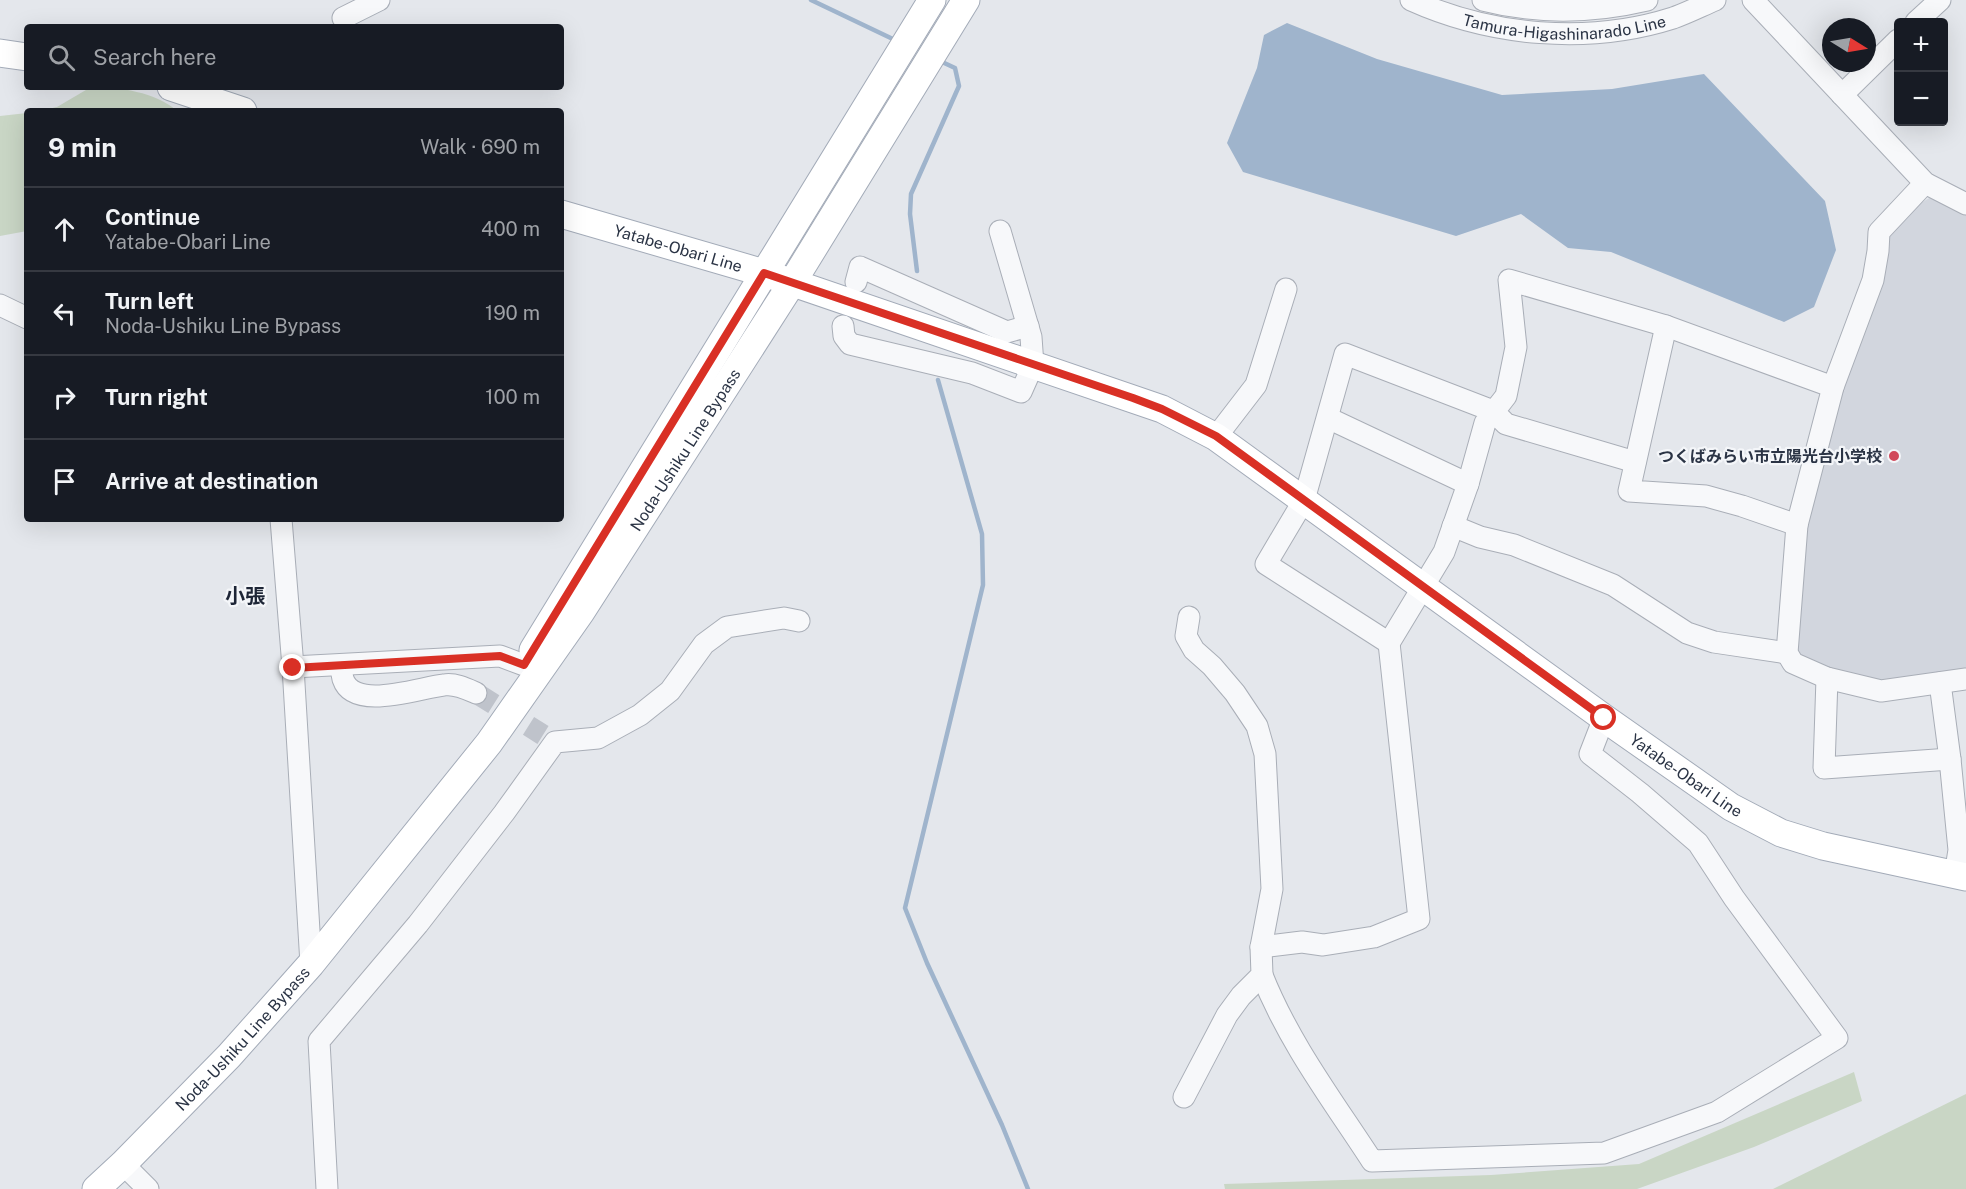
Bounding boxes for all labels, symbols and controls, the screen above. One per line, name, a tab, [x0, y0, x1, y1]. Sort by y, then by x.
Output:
street label: Tamura-Higashinarado Line	[1461, 10, 1668, 43]
north arrow	[1822, 18, 1876, 72]
map controls	[1894, 18, 1948, 126]
button: +	[1894, 18, 1948, 72]
search box	[24, 24, 564, 90]
icon: search	[45, 41, 78, 74]
text: Search here	[93, 44, 217, 70]
button: −	[1894, 72, 1948, 126]
text: 9 min	[48, 132, 117, 163]
text: Walk · 690 m	[420, 135, 540, 159]
text: Continue	[105, 204, 200, 230]
icon: ahead	[48, 213, 81, 246]
text: 400 m	[481, 217, 540, 241]
street label: Yatabe-Obari Line	[612, 220, 745, 276]
text: Yatabe-Obari Line	[105, 230, 271, 254]
text: Turn left	[105, 288, 194, 314]
icon: left	[48, 297, 81, 330]
text: 190 m	[485, 301, 540, 325]
text: Noda-Ushiku Line Bypass	[105, 314, 341, 338]
street label: Noda-Ushiku Line Bypass	[626, 365, 744, 534]
icon: right	[48, 381, 81, 414]
text: Turn right	[105, 384, 208, 410]
text: 100 m	[485, 385, 540, 409]
place label: つくばみらい市立陽光台小学校	[1658, 447, 1882, 466]
marker: つくばみらい市立陽光台小学校	[1887, 449, 1901, 463]
icon: arrive	[48, 465, 81, 498]
text: Arrive at destination	[105, 468, 318, 494]
district label: 小張	[225, 584, 266, 608]
route end	[279, 654, 305, 680]
route start	[1590, 704, 1616, 730]
street label: Yatabe-Obari Line	[1626, 730, 1746, 821]
street label: Noda-Ushiku Line Bypass	[171, 963, 314, 1115]

